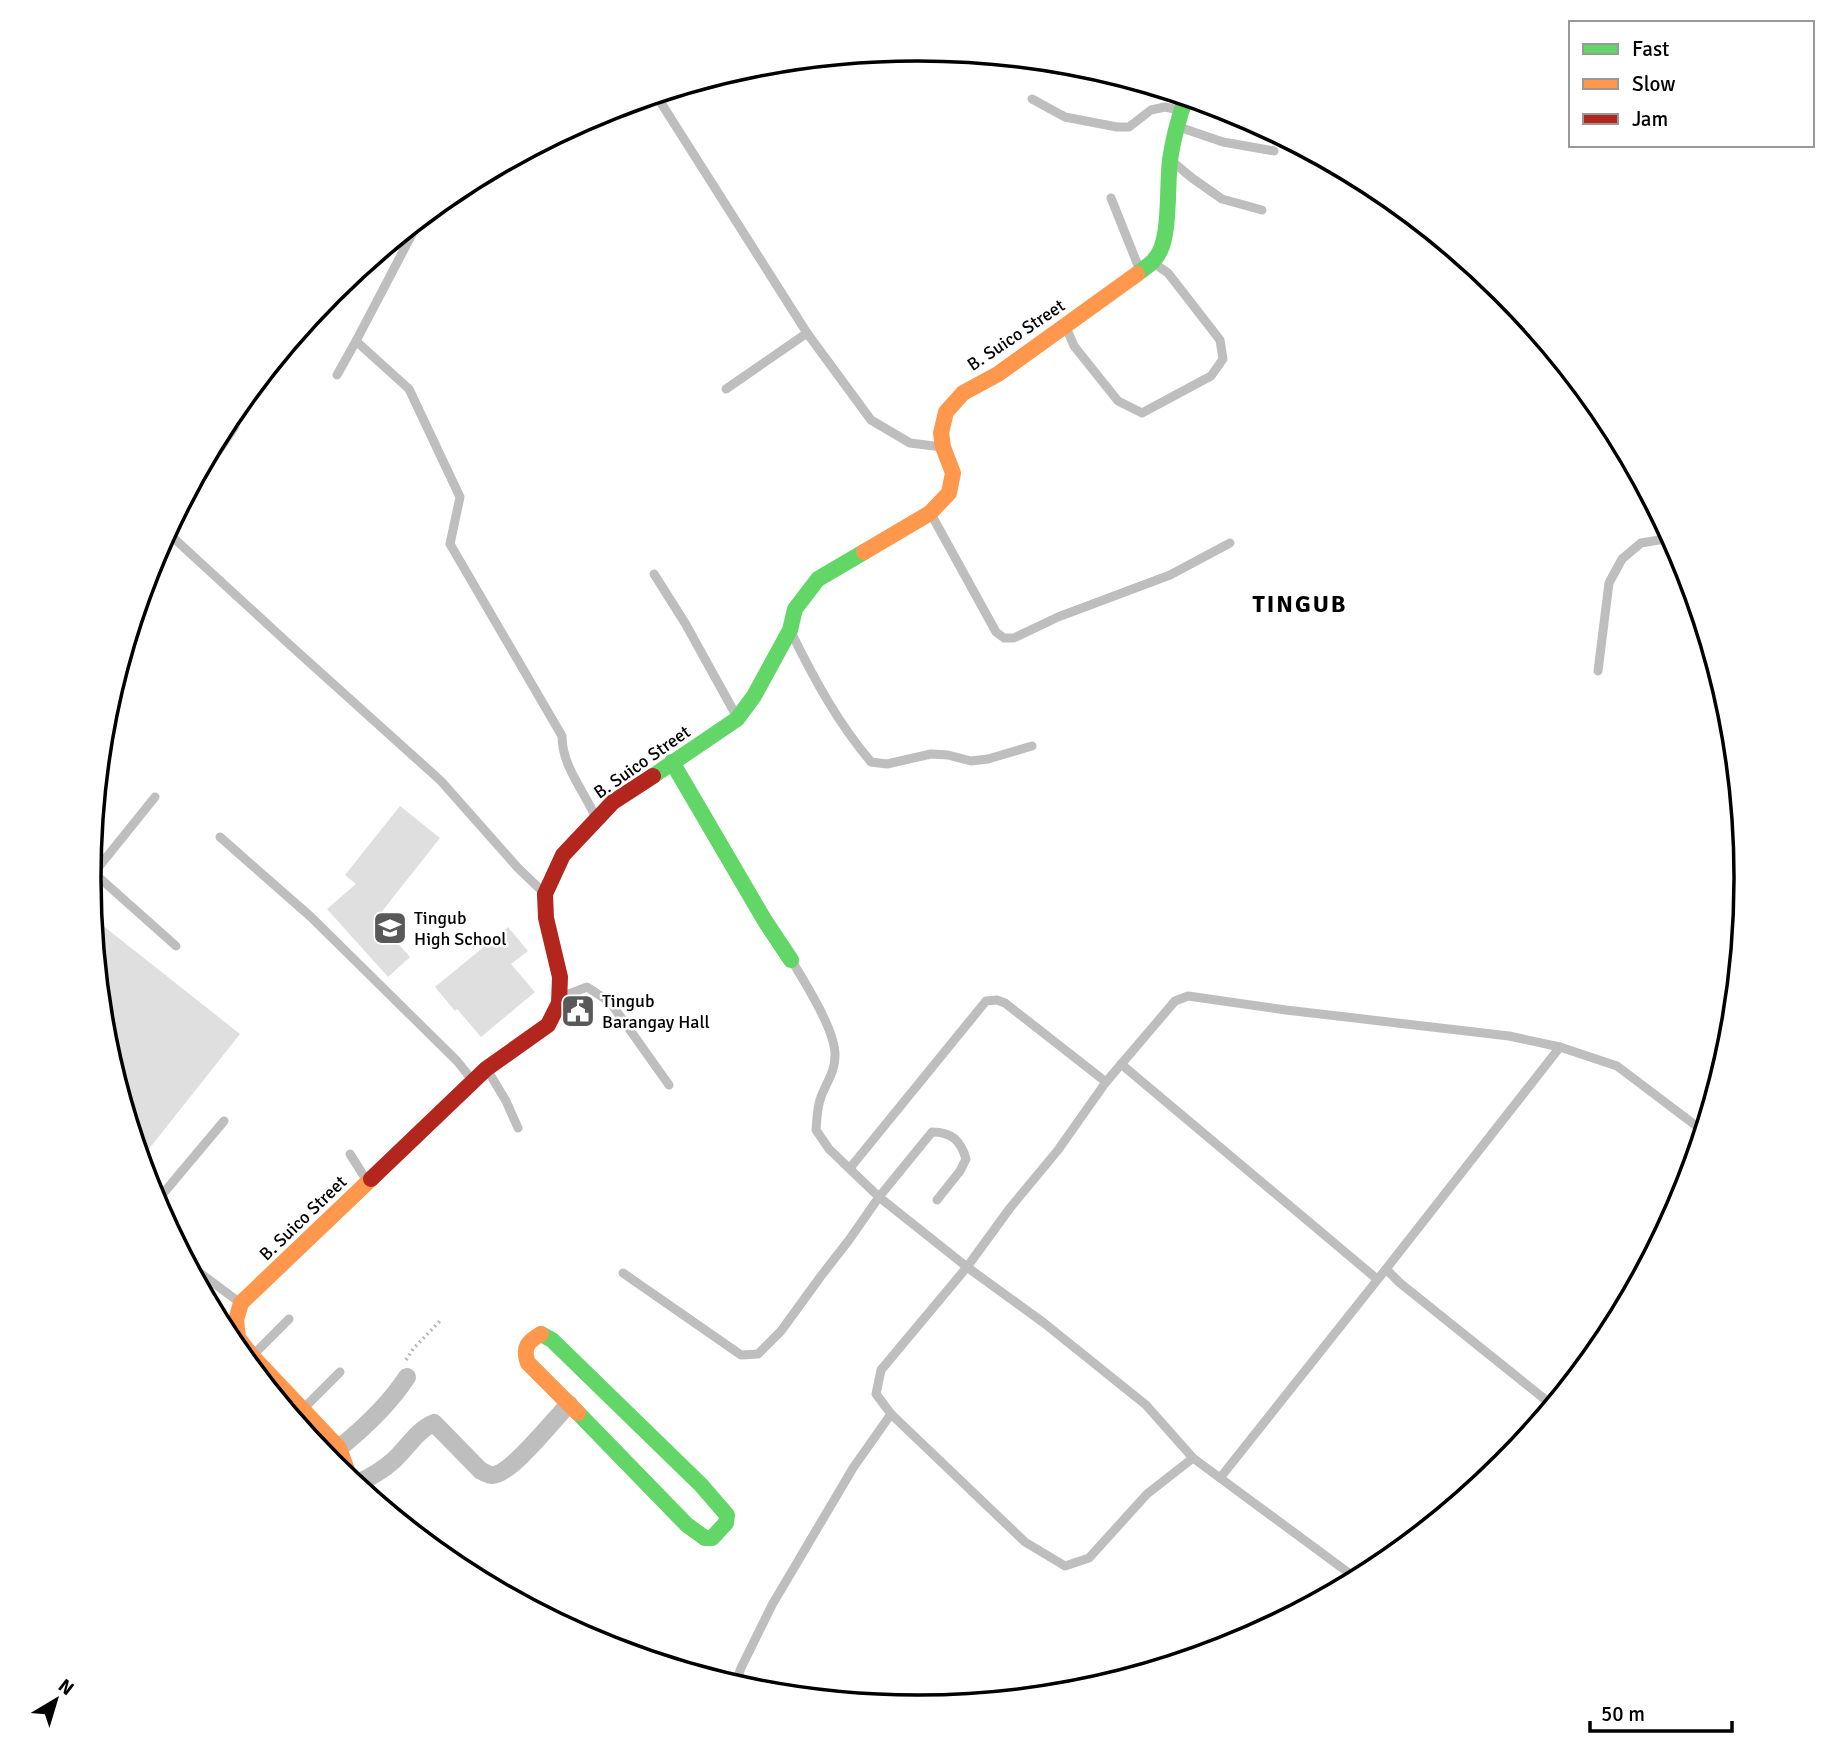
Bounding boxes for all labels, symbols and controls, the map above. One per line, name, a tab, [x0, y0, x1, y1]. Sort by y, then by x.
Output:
legend	[1569, 21, 1814, 147]
text: Fast	[1632, 36, 1669, 62]
text: Slow	[1632, 71, 1676, 97]
text: Jam	[1632, 106, 1668, 132]
street label: B. Suico Street	[963, 294, 1069, 376]
district label: TINGUB	[1252, 589, 1348, 619]
street label: B. Suico Street	[589, 721, 695, 803]
place label: Tingub High School	[414, 907, 507, 950]
school or university icon: Tingub High School	[371, 909, 409, 947]
place label: Tingub Barangay Hall	[602, 990, 710, 1033]
public building icon: Tingub Barangay Hall	[559, 992, 597, 1030]
street label: B. Suico Street	[255, 1171, 351, 1265]
north arrow	[21, 1665, 91, 1735]
text: N	[53, 1674, 78, 1701]
scale bar	[1590, 1690, 1732, 1734]
text: 50 m	[1601, 1701, 1645, 1727]

